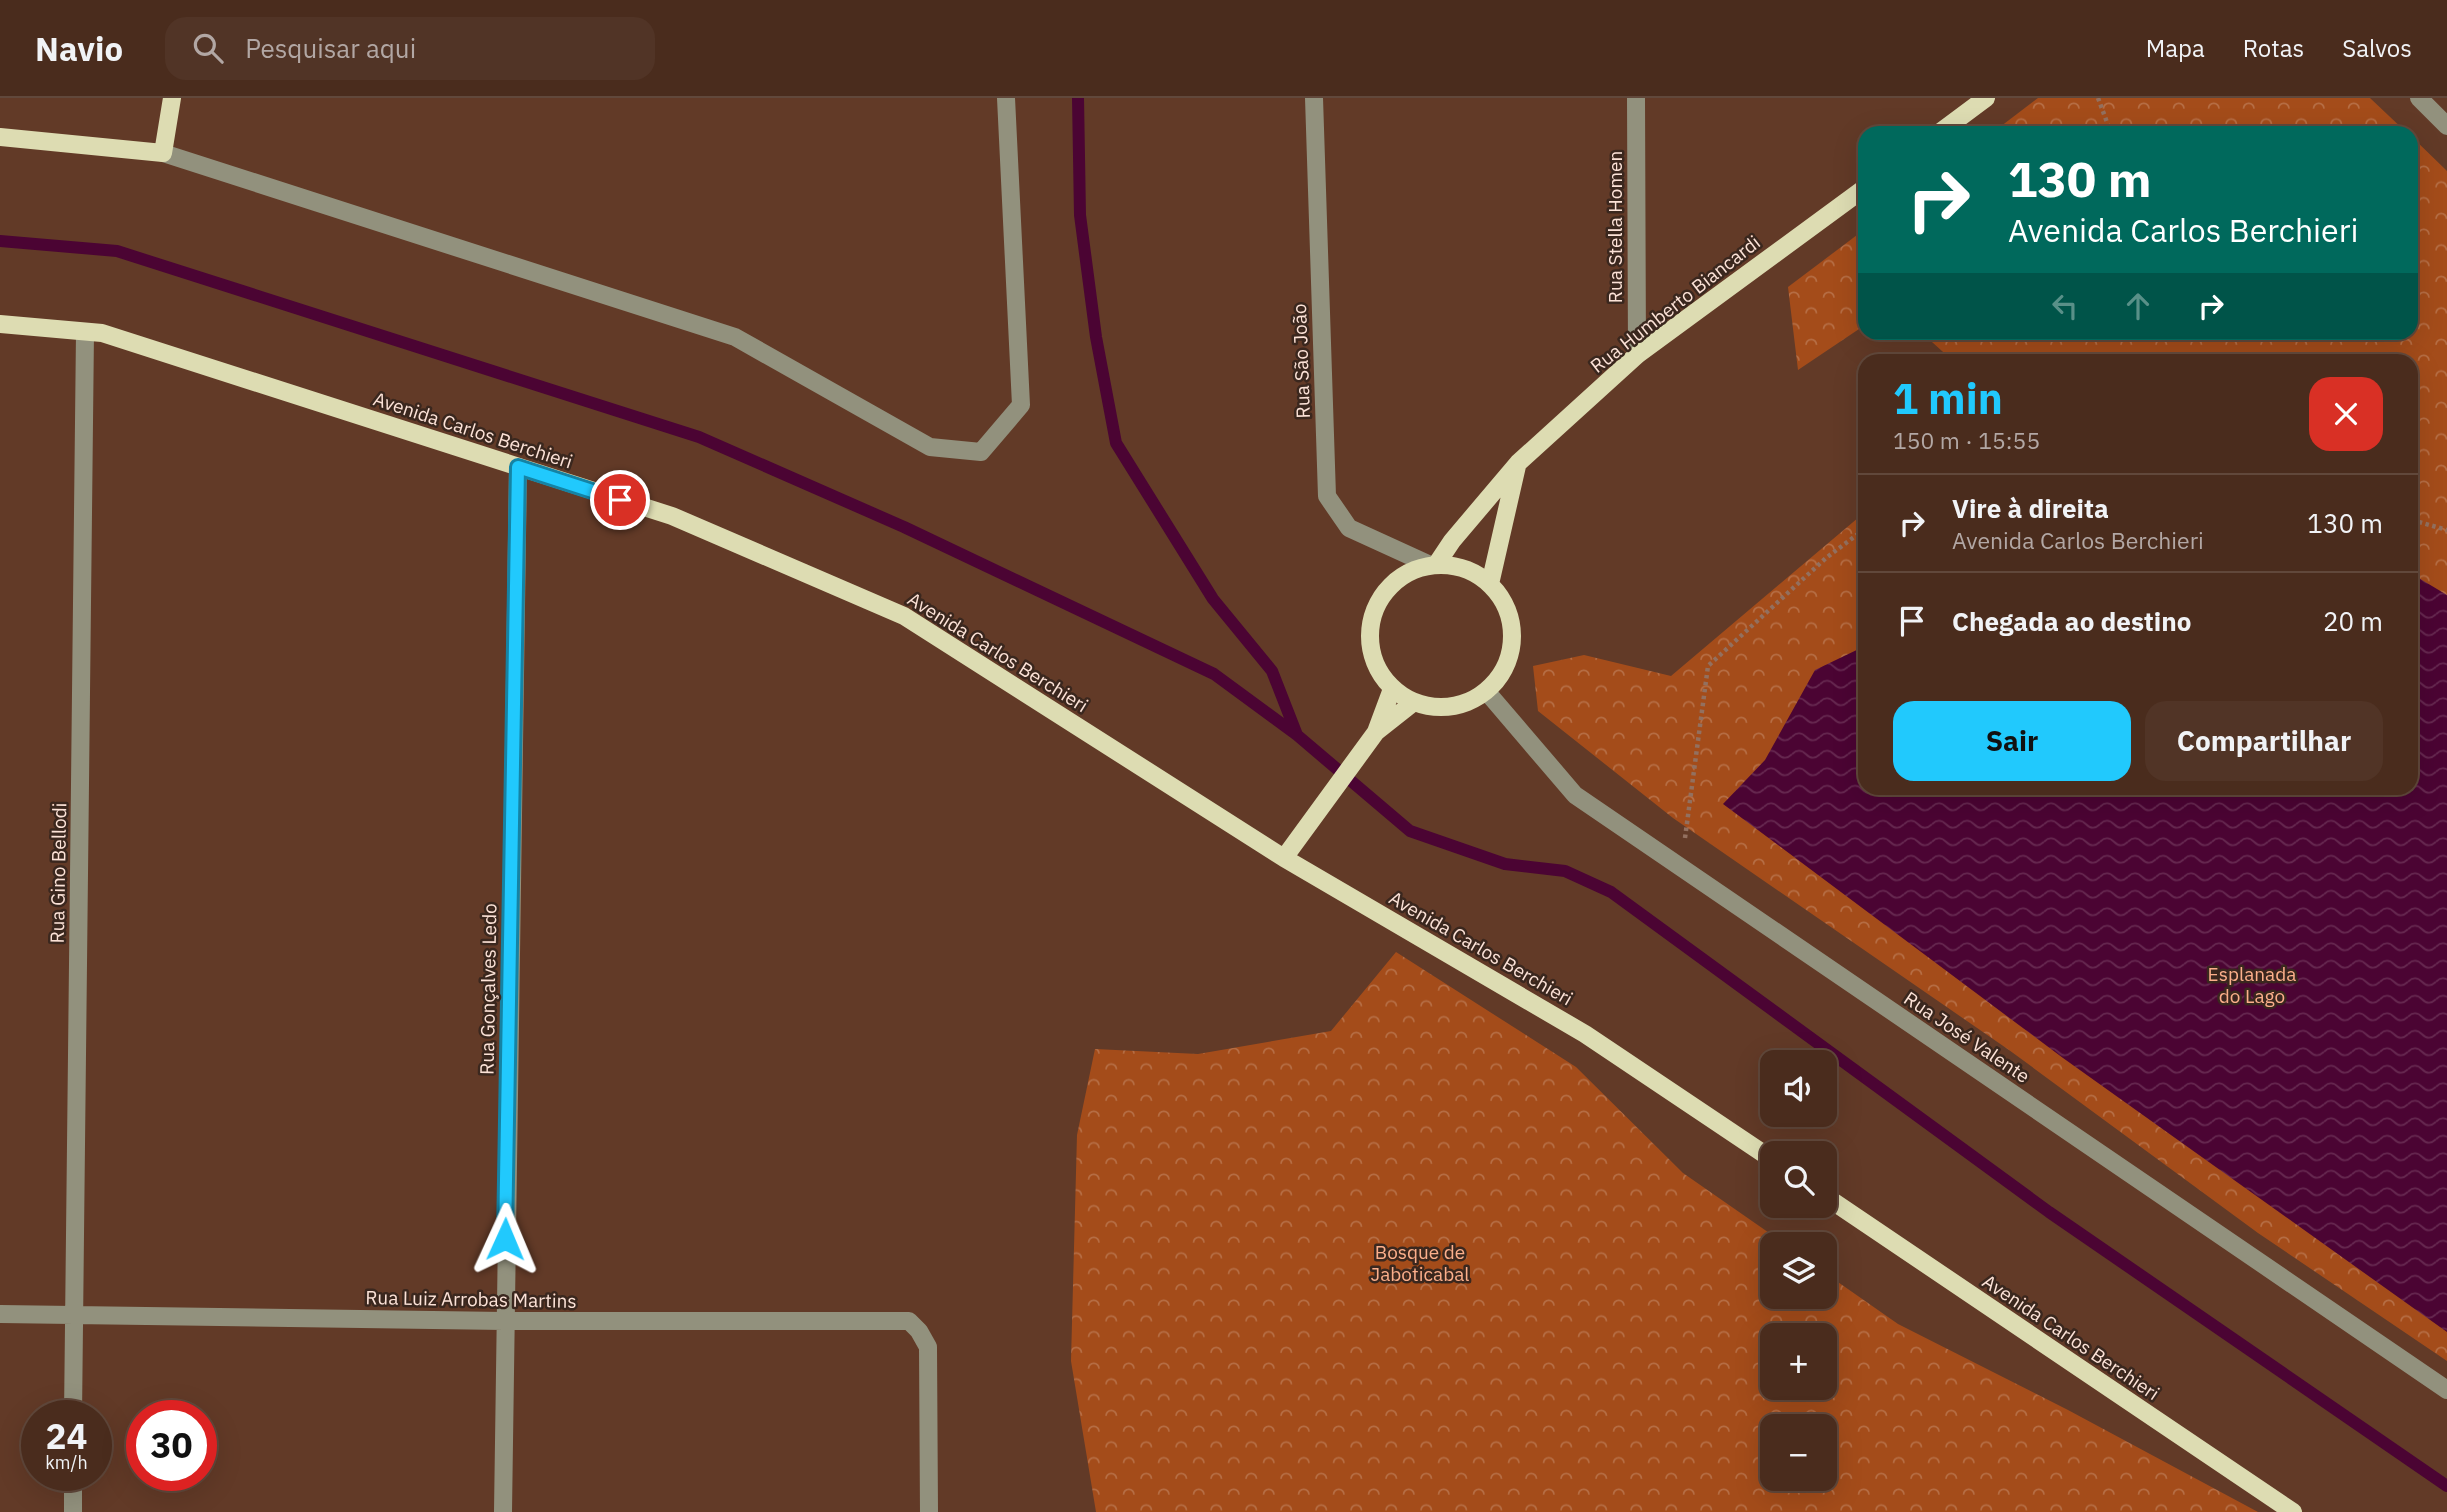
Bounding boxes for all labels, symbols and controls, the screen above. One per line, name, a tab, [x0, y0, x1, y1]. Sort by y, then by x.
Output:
search box	[165, 17, 655, 80]
text: Navio	[35, 27, 123, 70]
icon: search	[189, 29, 227, 67]
text: Pesquisar aqui	[245, 31, 416, 65]
text: Mapa	[2146, 32, 2205, 64]
text: Rotas	[2243, 32, 2304, 64]
text: Salvos	[2342, 32, 2412, 64]
text: 130 m	[2008, 147, 2152, 210]
street label: Rua Stella Homen	[1603, 151, 1627, 303]
icon: right	[1893, 154, 1984, 245]
text: Avenida Carlos Berchieri	[2008, 209, 2358, 251]
street label: Rua Humberto Biancardi	[1585, 230, 1765, 378]
icon: left	[2046, 287, 2084, 325]
icon: ahead	[2119, 287, 2157, 325]
icon: right	[2192, 287, 2230, 325]
street label: Rua São João	[1287, 303, 1315, 419]
text: 1 min	[1893, 371, 2003, 426]
button: close	[2309, 377, 2383, 451]
street label: Avenida Carlos Berchieri	[370, 386, 576, 474]
text: 150 m · 15:55	[1893, 425, 2040, 455]
pin	[590, 470, 650, 530]
icon: arrive	[601, 481, 639, 519]
text: Vire à direita	[1952, 491, 2109, 525]
icon: right	[1893, 504, 1931, 542]
text: 130 m	[2307, 506, 2383, 540]
text: Avenida Carlos Berchieri	[1952, 525, 2204, 555]
street label: Avenida Carlos Berchieri	[903, 587, 1093, 717]
icon: arrive	[1893, 602, 1931, 640]
text: Chegada ao destino	[1952, 604, 2191, 638]
text: 20 m	[2323, 604, 2383, 638]
button: Sair	[1893, 701, 2131, 781]
button: Compartilhar	[2145, 701, 2383, 781]
street label: Rua Gino Bellodi	[45, 802, 71, 944]
street label: Avenida Carlos Berchieri	[1385, 886, 1577, 1010]
street label: Rua Gonçalves Ledo	[475, 903, 501, 1075]
park label: Esplanada do Lago	[2208, 962, 2296, 1008]
street label: Rua José Valente	[1899, 986, 2035, 1088]
map controls	[1760, 1050, 1837, 1491]
button: sound	[1760, 1050, 1837, 1127]
button: search	[1760, 1141, 1837, 1218]
position arrow	[468, 1202, 542, 1276]
button: layers	[1760, 1232, 1837, 1309]
park label: Bosque de Jaboticabal	[1371, 1240, 1469, 1286]
street label: Avenida Carlos Berchieri	[1978, 1269, 2164, 1405]
street label: Rua Luiz Arrobas Martins	[365, 1285, 577, 1313]
button: +	[1760, 1323, 1837, 1400]
speed limit sign: 30	[126, 1400, 217, 1491]
text: 24	[45, 1413, 88, 1459]
button: −	[1760, 1414, 1837, 1491]
text: km/h	[45, 1451, 88, 1474]

